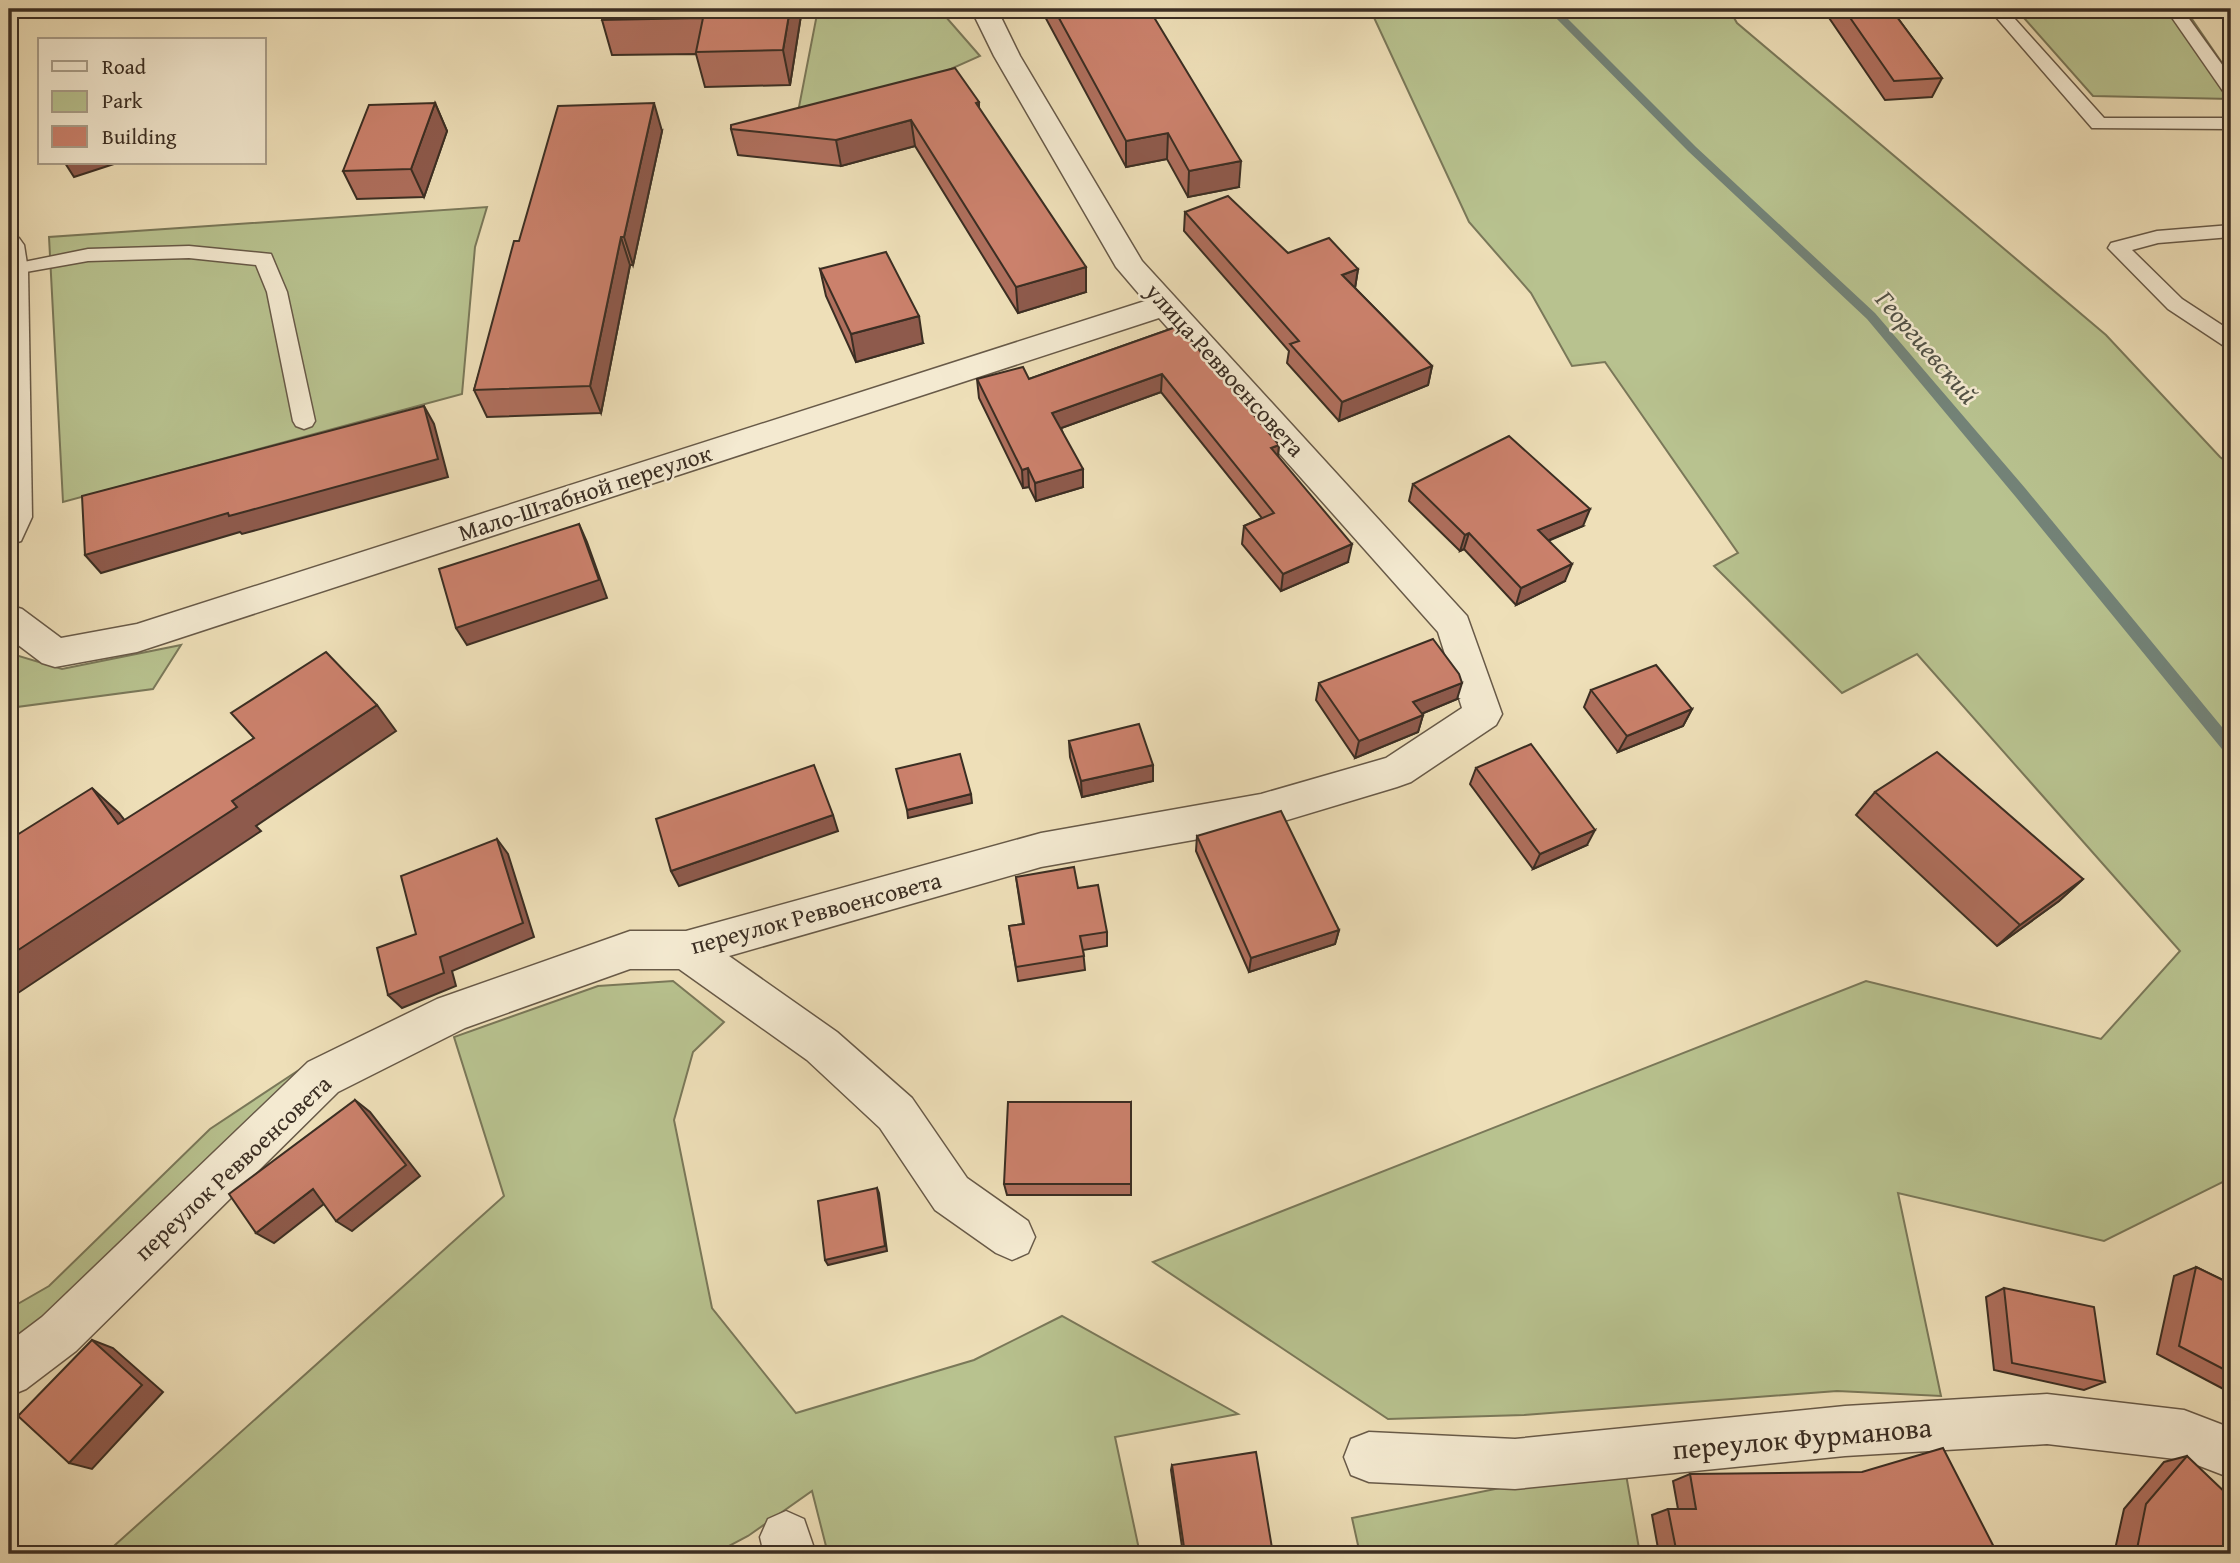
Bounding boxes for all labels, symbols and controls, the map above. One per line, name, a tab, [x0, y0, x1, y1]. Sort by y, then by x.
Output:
legend	[38, 38, 266, 164]
text: Road	[102, 51, 147, 82]
text: Park	[102, 85, 143, 116]
text: Building	[102, 121, 177, 152]
street label: улица Реввоенсовета	[1137, 274, 1314, 465]
water label: Георгиевский	[1866, 280, 1988, 412]
street label: Мало-Штабной переулок	[454, 435, 716, 550]
street label: переулок Реввоенсовета	[687, 862, 946, 963]
street label: переулок Реввоенсовета	[126, 1066, 340, 1269]
street label: переулок Фурманова	[1670, 1406, 1934, 1469]

